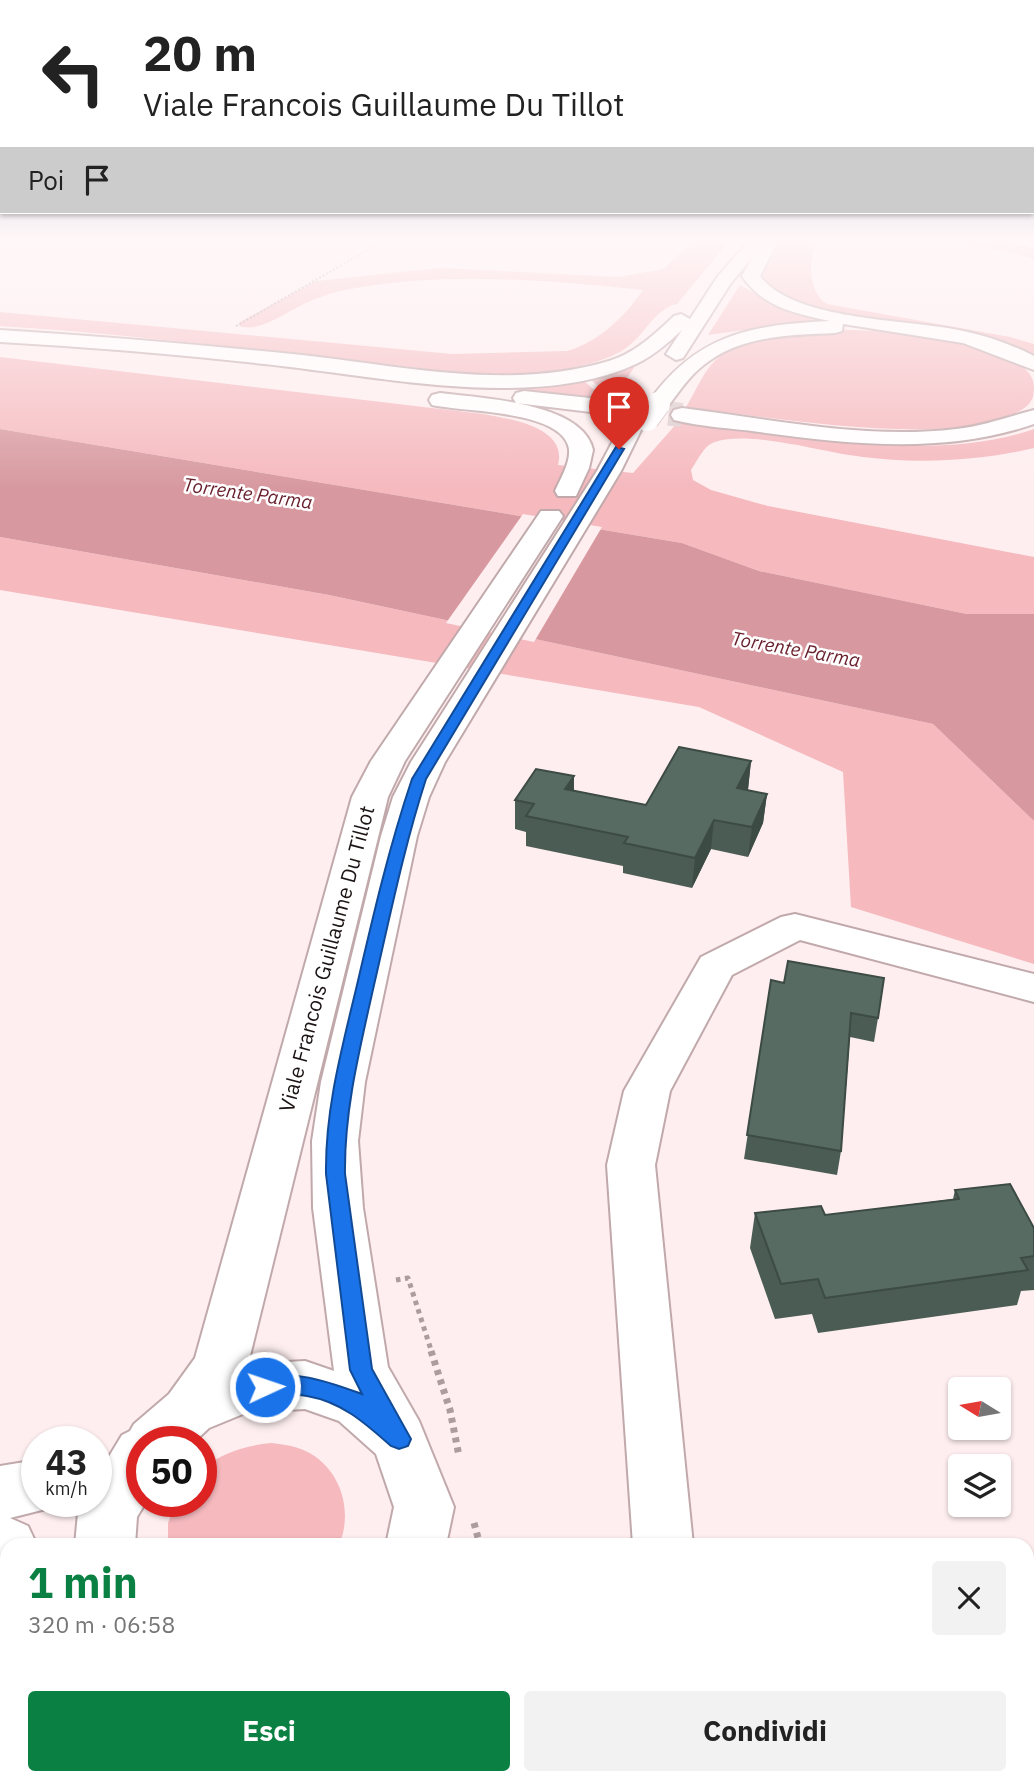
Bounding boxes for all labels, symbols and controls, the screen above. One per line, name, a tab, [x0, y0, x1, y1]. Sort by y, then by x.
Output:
text: 20 m	[143, 21, 257, 84]
icon: left	[28, 28, 119, 119]
text: Viale Francois Guillaume Du Tillot	[143, 83, 624, 125]
icon: arrive	[78, 161, 116, 199]
text: Poi	[28, 163, 64, 197]
pin	[589, 377, 649, 449]
icon: arrive	[600, 388, 638, 426]
water label: Torrente Parma	[182, 472, 314, 514]
water label: Torrente Parma	[730, 626, 862, 672]
street label: Viale Francois Guillaume Du Tillot	[272, 803, 380, 1115]
position arrow	[228, 1350, 302, 1424]
north arrow	[948, 1377, 1012, 1440]
map controls	[948, 1377, 1011, 1517]
speed limit sign: 50	[126, 1426, 217, 1517]
text: 43	[45, 1439, 88, 1485]
button: layers	[948, 1454, 1011, 1517]
text: km/h	[45, 1477, 88, 1500]
text: 1 min	[28, 1555, 138, 1610]
button: close	[932, 1561, 1006, 1635]
text: 320 m · 06:58	[28, 1609, 175, 1639]
button: Esci	[28, 1691, 510, 1771]
button: Condividi	[524, 1691, 1006, 1771]

